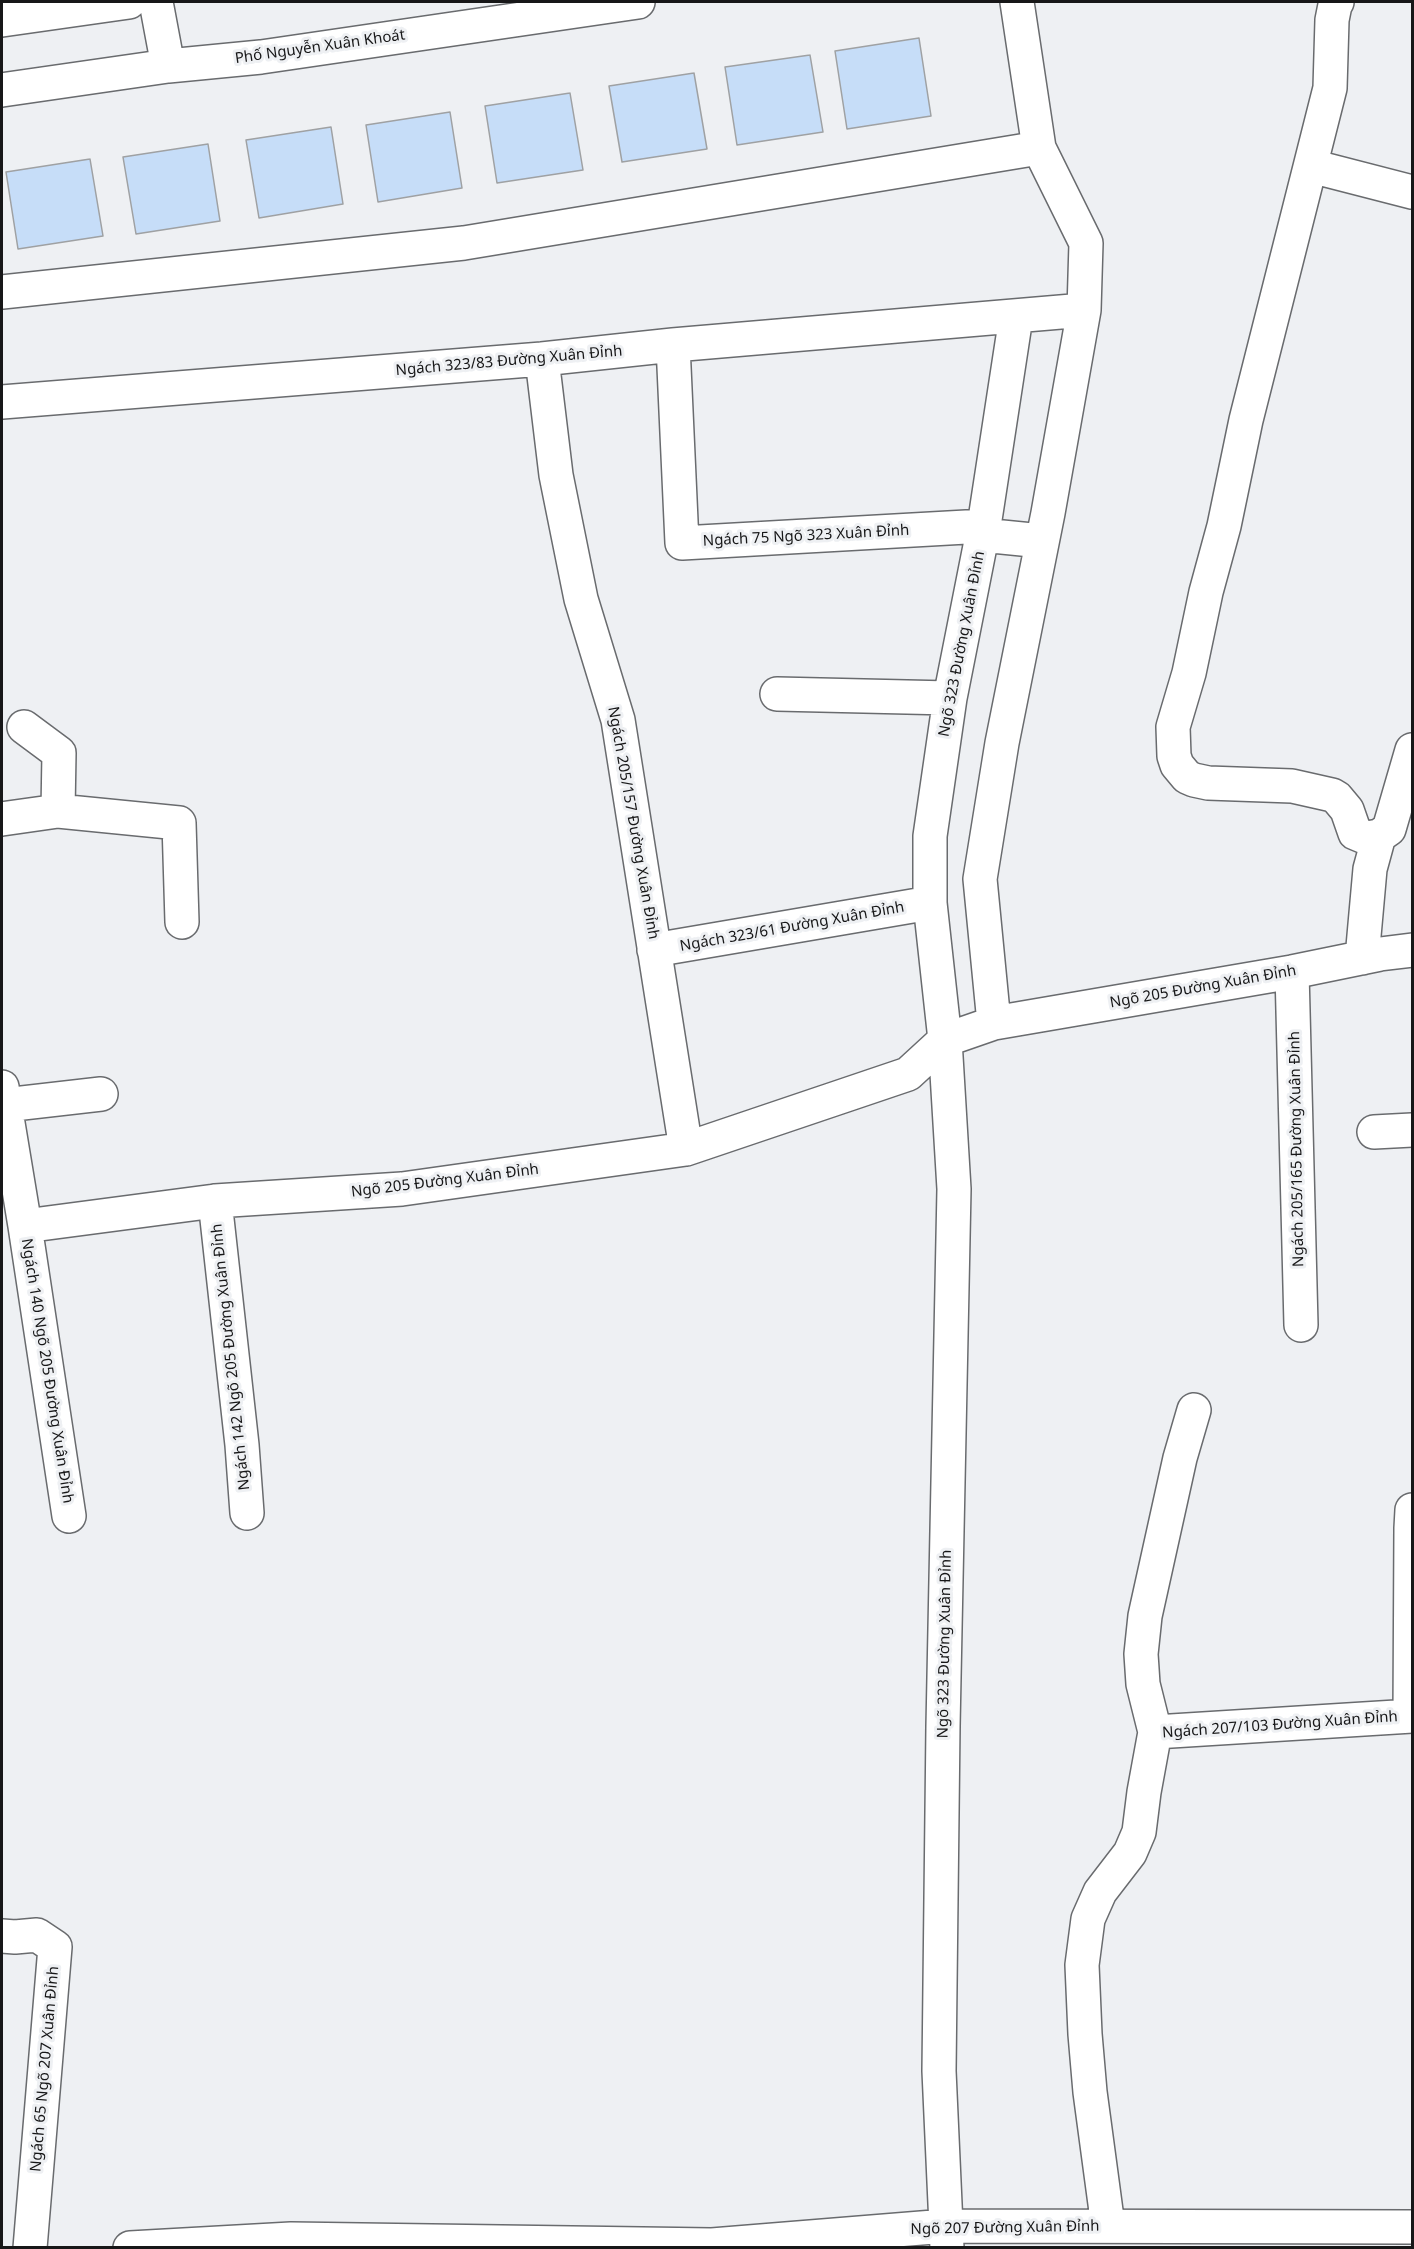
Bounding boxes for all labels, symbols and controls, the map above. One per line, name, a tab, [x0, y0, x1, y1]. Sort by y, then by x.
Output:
street label: Phố Nguyễn Xuân Khoát	[234, 26, 406, 68]
street label: Ngách 323/83 Đường Xuân Đỉnh	[395, 342, 623, 380]
street label: Ngách 75 Ngõ 323 Xuân Đỉnh	[702, 522, 910, 550]
street label: Ngõ 323 Đường Xuân Đỉnh	[935, 550, 989, 738]
street label: Ngách 205/157 Đường Xuân Đỉnh	[604, 705, 662, 941]
street label: Ngách 323/61 Đường Xuân Đỉnh	[678, 898, 906, 956]
street label: Ngõ 205 Đường Xuân Đỉnh	[1108, 962, 1298, 1012]
street label: Ngách 205/165 Đường Xuân Đỉnh	[1286, 1031, 1308, 1267]
street label: Ngõ 205 Đường Xuân Đỉnh	[350, 1161, 540, 1201]
street label: Ngách 142 Ngõ 205 Đường Xuân Đỉnh	[208, 1223, 254, 1491]
street label: Ngách 140 Ngõ 205 Đường Xuân Đỉnh	[17, 1237, 77, 1505]
street label: Ngõ 323 Đường Xuân Đỉnh	[934, 1549, 956, 1739]
street label: Ngách 207/103 Đường Xuân Đỉnh	[1162, 1708, 1398, 1742]
street label: Ngách 65 Ngõ 207 Xuân Đỉnh	[27, 1965, 63, 2173]
street label: Ngõ 207 Đường Xuân Đỉnh	[910, 2217, 1100, 2239]

